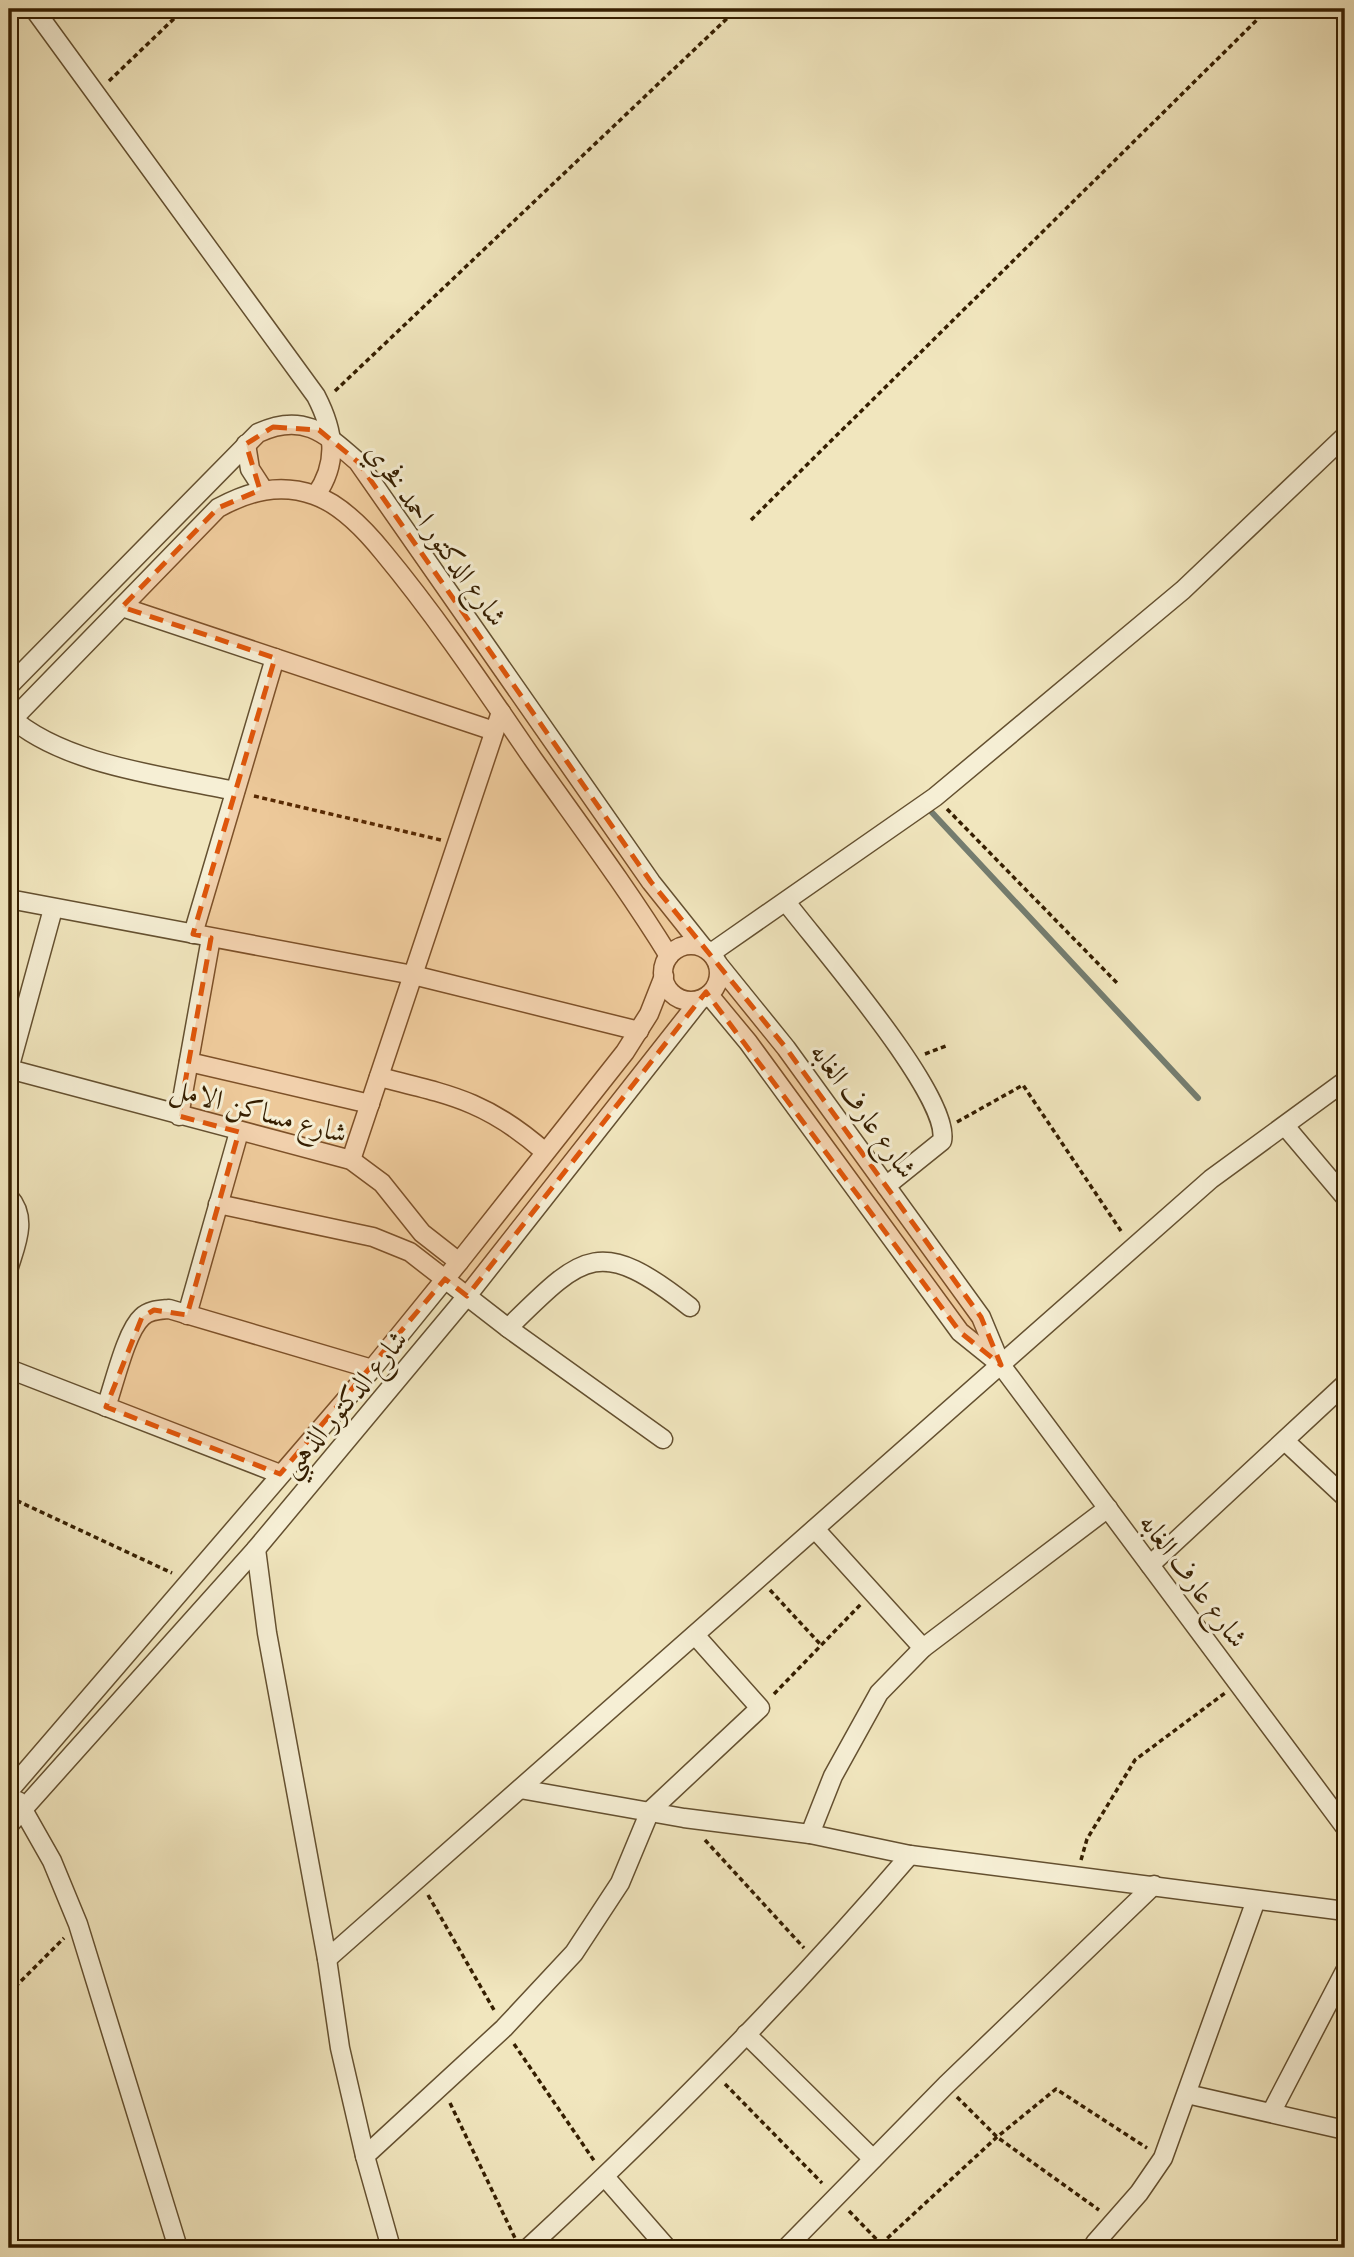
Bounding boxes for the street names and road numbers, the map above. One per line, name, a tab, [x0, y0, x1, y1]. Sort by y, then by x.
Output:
street label: شارع الدكتور احمد فخري	[353, 435, 516, 637]
street label: شارع عارف الغابه	[798, 1035, 925, 1189]
street label: شارع مساكن الامل	[165, 1069, 351, 1157]
street label: شارع الدكتور الذهبي	[271, 1322, 422, 1490]
street label: شارع عارف الغابه	[1127, 1506, 1256, 1658]

